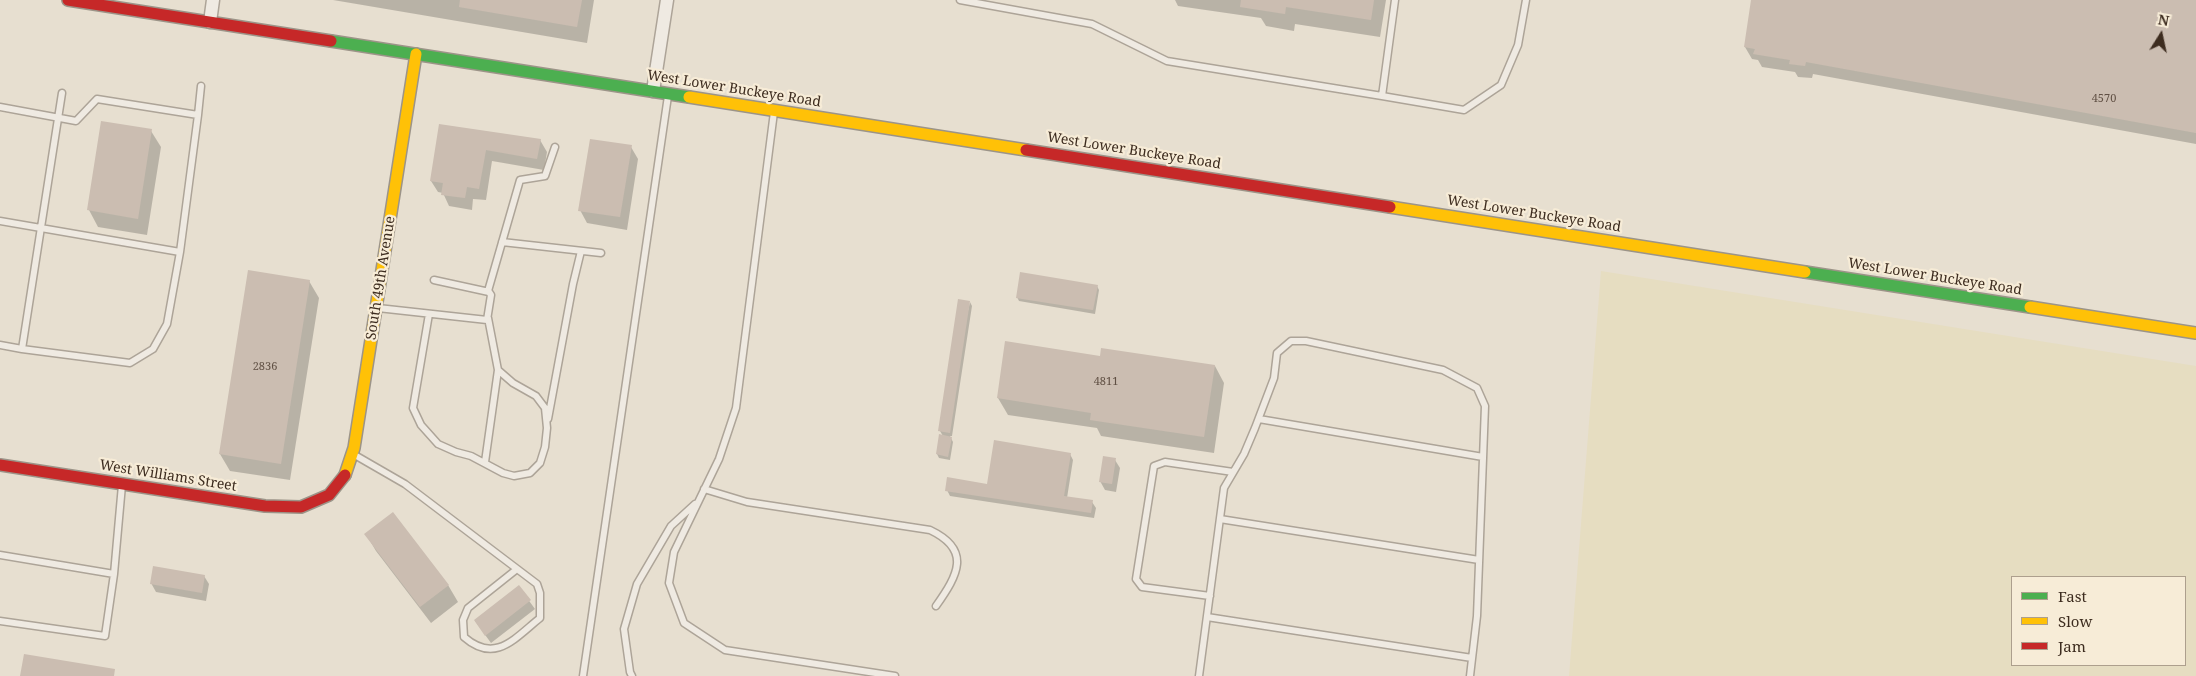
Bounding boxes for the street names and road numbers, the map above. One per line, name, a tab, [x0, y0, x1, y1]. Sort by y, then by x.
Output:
street label: West Lower Buckeye Road	[646, 67, 822, 111]
street label: West Lower Buckeye Road	[1046, 129, 1222, 173]
street label: West Lower Buckeye Road	[1446, 192, 1622, 236]
street label: South 49th Avenue	[363, 215, 399, 341]
street label: West Lower Buckeye Road	[1847, 255, 2023, 299]
street label: West Williams Street	[98, 457, 238, 495]

